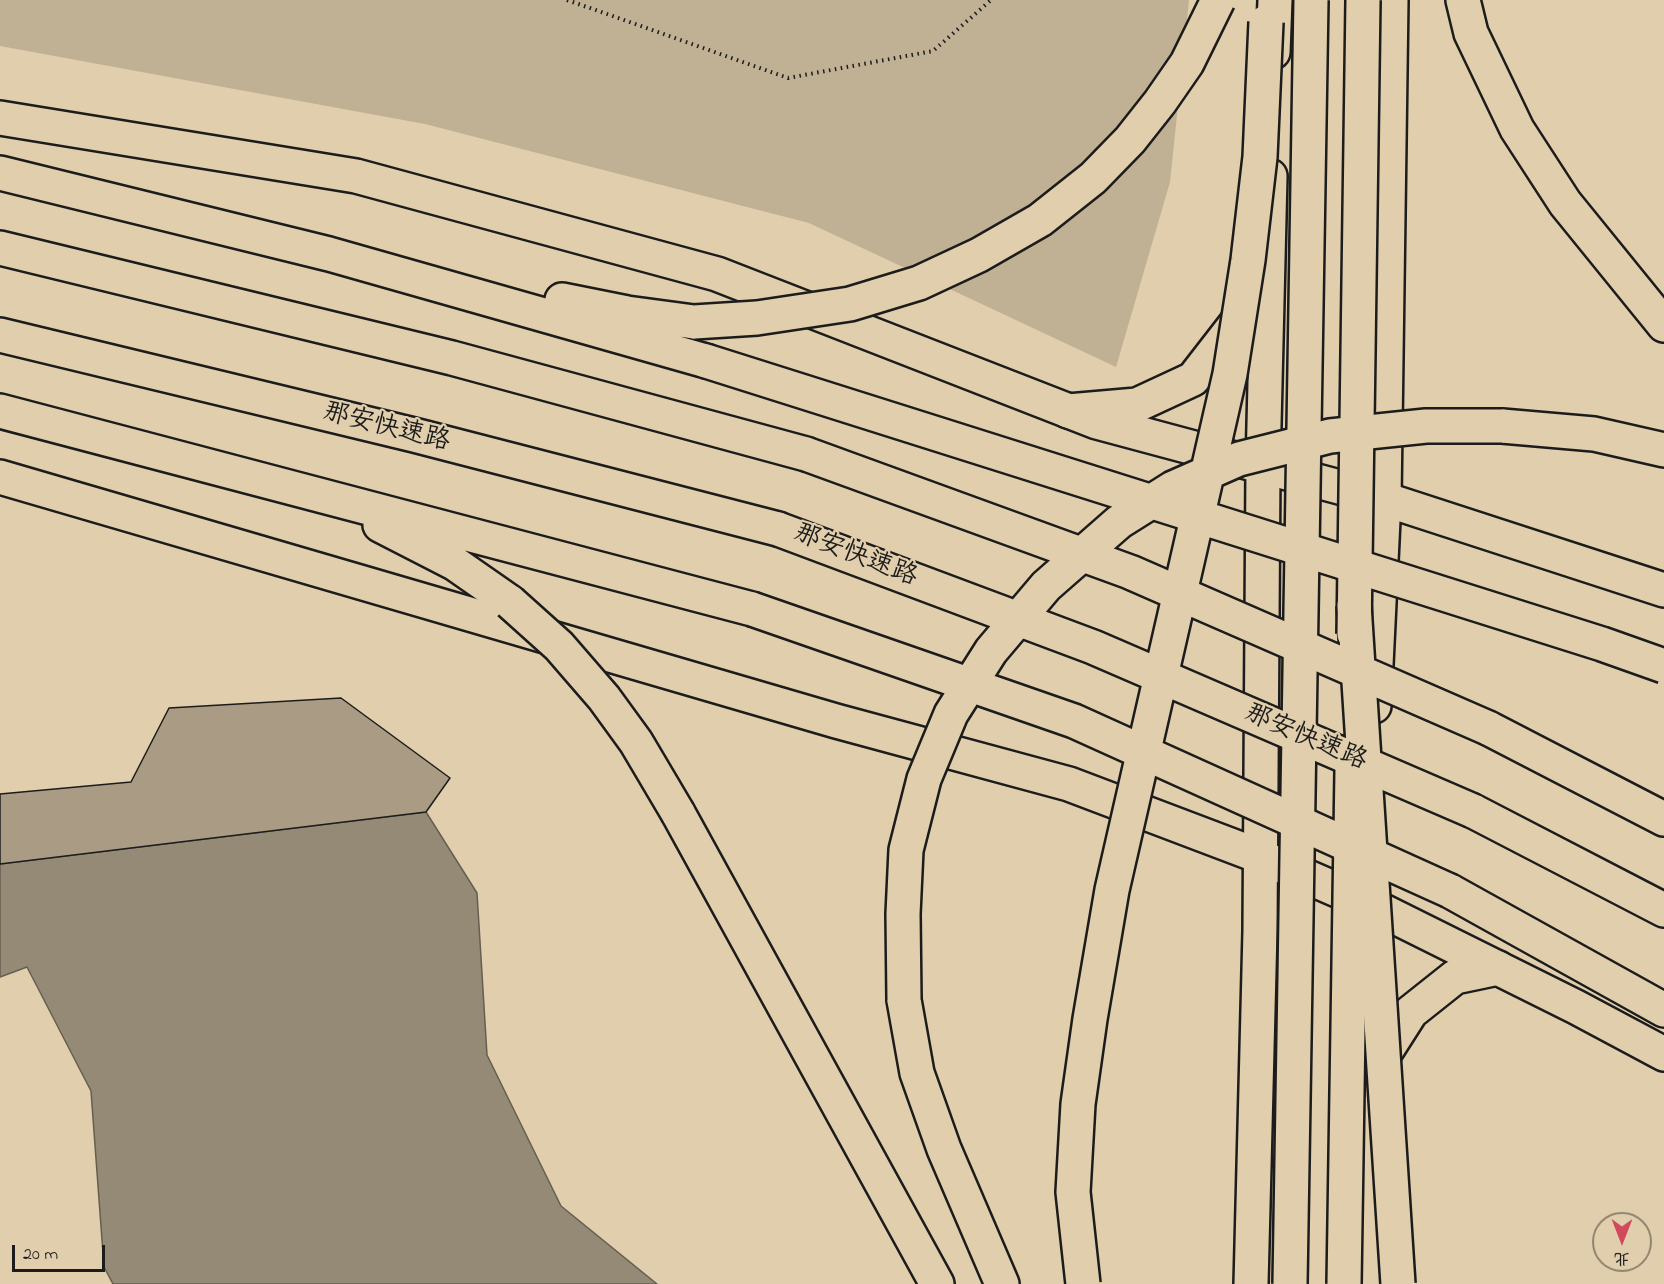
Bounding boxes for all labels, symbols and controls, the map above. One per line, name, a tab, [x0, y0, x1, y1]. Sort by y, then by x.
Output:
street label: 那安快速路	[319, 398, 453, 460]
street label: 那安快速路	[789, 519, 921, 595]
street label: 那安快速路	[1239, 699, 1371, 779]
north arrow	[1592, 1212, 1652, 1272]
scale bar	[15, 1233, 108, 1271]
text: 20 m	[23, 1242, 58, 1268]
text: 北	[1614, 1246, 1630, 1270]

